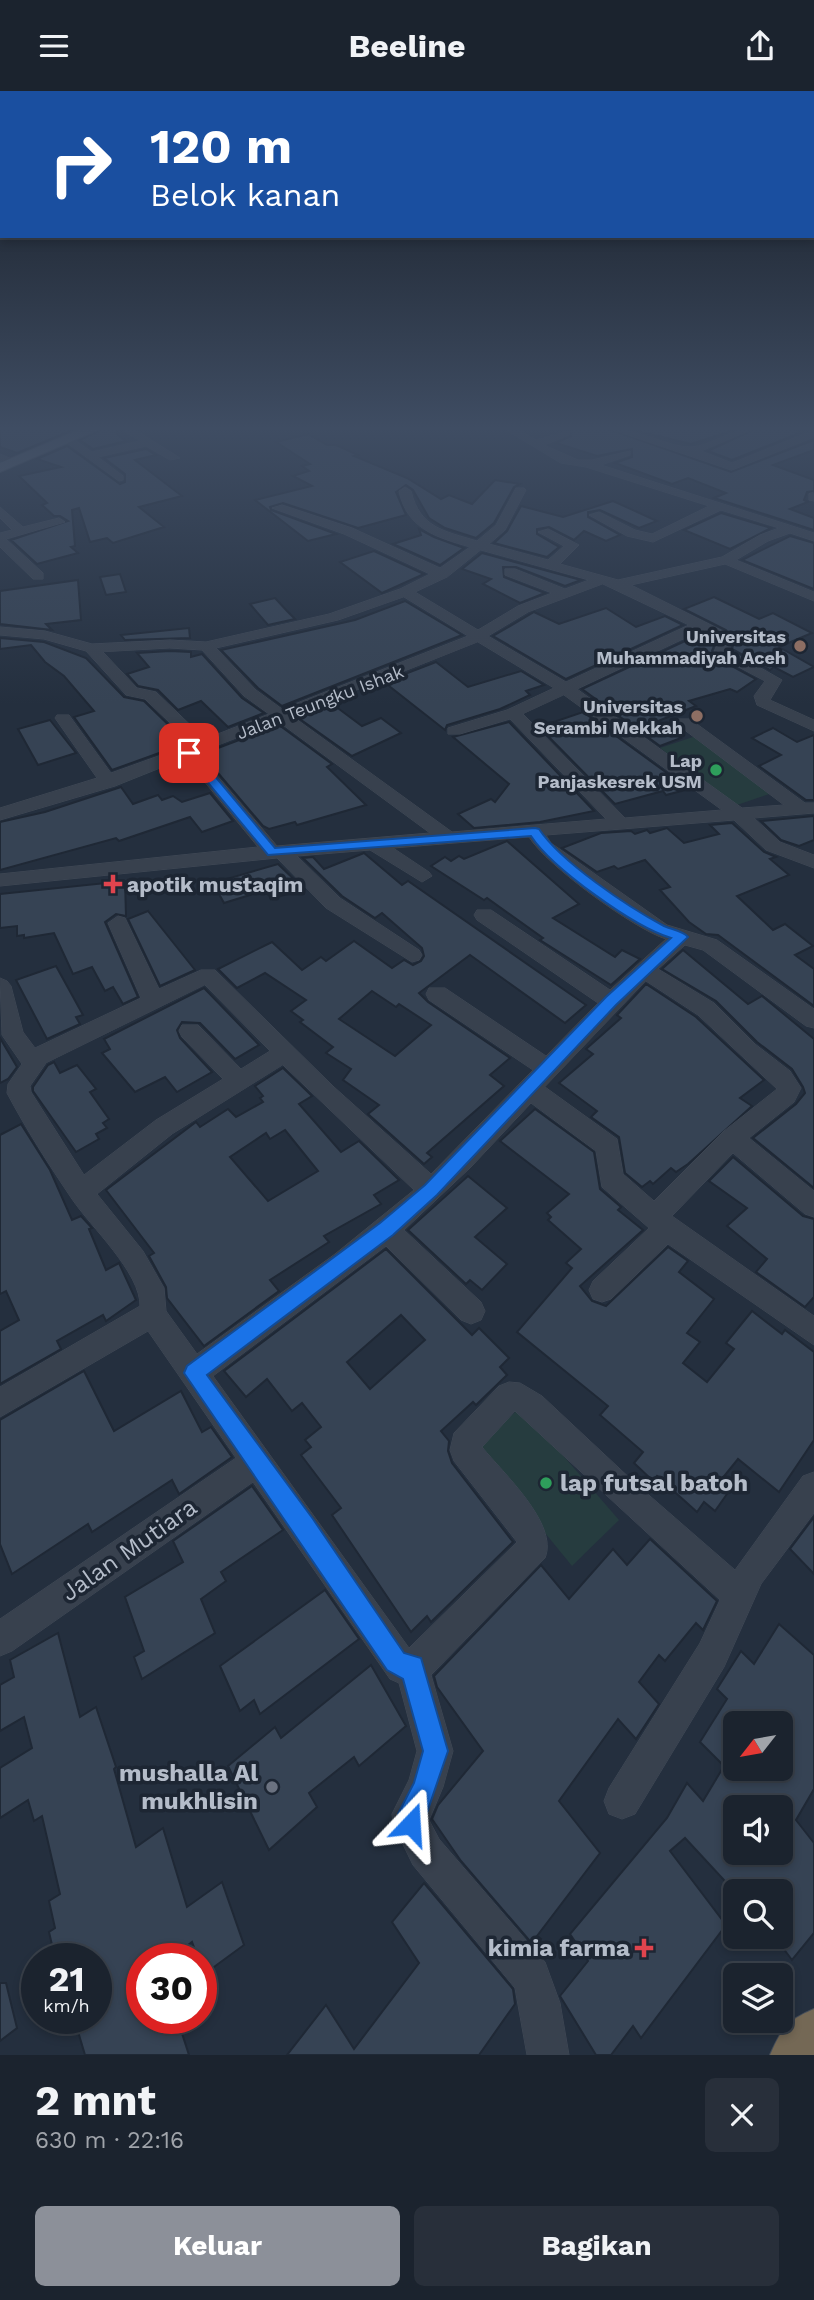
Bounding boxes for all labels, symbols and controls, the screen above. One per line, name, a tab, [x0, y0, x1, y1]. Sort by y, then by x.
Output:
icon: menu	[35, 27, 73, 65]
text: Beeline	[348, 27, 466, 65]
icon: share	[741, 27, 779, 65]
text: 120 m	[150, 117, 292, 175]
icon: right	[35, 119, 126, 210]
text: Belok kanan	[150, 176, 340, 214]
place label: Universitas Muhammadiyah Aceh	[596, 626, 786, 668]
marker: Universitas Muhammadiyah Aceh	[792, 638, 808, 654]
street label: Jalan Teungku Ishak	[233, 660, 407, 744]
place label: Universitas Serambi Mekkah	[534, 696, 683, 738]
marker: Universitas Serambi Mekkah	[689, 708, 705, 724]
pin	[159, 723, 219, 783]
icon: arrive	[170, 734, 208, 772]
place label: Lap Panjaskesrek USM	[538, 750, 702, 792]
marker: Lap Panjaskesrek USM	[708, 762, 724, 778]
place label: apotik mustaqim	[127, 872, 303, 897]
marker: apotik mustaqim	[105, 876, 121, 892]
place label: lap futsal batoh	[560, 1469, 748, 1497]
marker: lap futsal batoh	[538, 1475, 554, 1491]
street label: Jalan Mutiara	[56, 1493, 202, 1607]
north arrow	[723, 1711, 793, 1781]
map controls	[723, 1711, 793, 2033]
place label: mushalla Al mukhlisin	[119, 1759, 258, 1815]
marker: mushalla Al mukhlisin	[264, 1779, 280, 1795]
position arrow	[374, 1787, 448, 1861]
button: sound	[723, 1795, 793, 1865]
button: search	[723, 1879, 793, 1949]
place label: kimia farma	[488, 1934, 630, 1962]
marker: kimia farma	[636, 1940, 652, 1956]
speed limit sign: 30	[126, 1943, 217, 2034]
text: 21	[49, 1958, 84, 2000]
button: layers	[723, 1963, 793, 2033]
text: km/h	[43, 1995, 90, 2016]
text: 2 mnt	[35, 2076, 156, 2125]
button: close	[705, 2078, 779, 2152]
text: 630 m · 22:16	[35, 2127, 184, 2154]
button: Keluar	[35, 2206, 400, 2286]
button: Bagikan	[414, 2206, 779, 2286]

